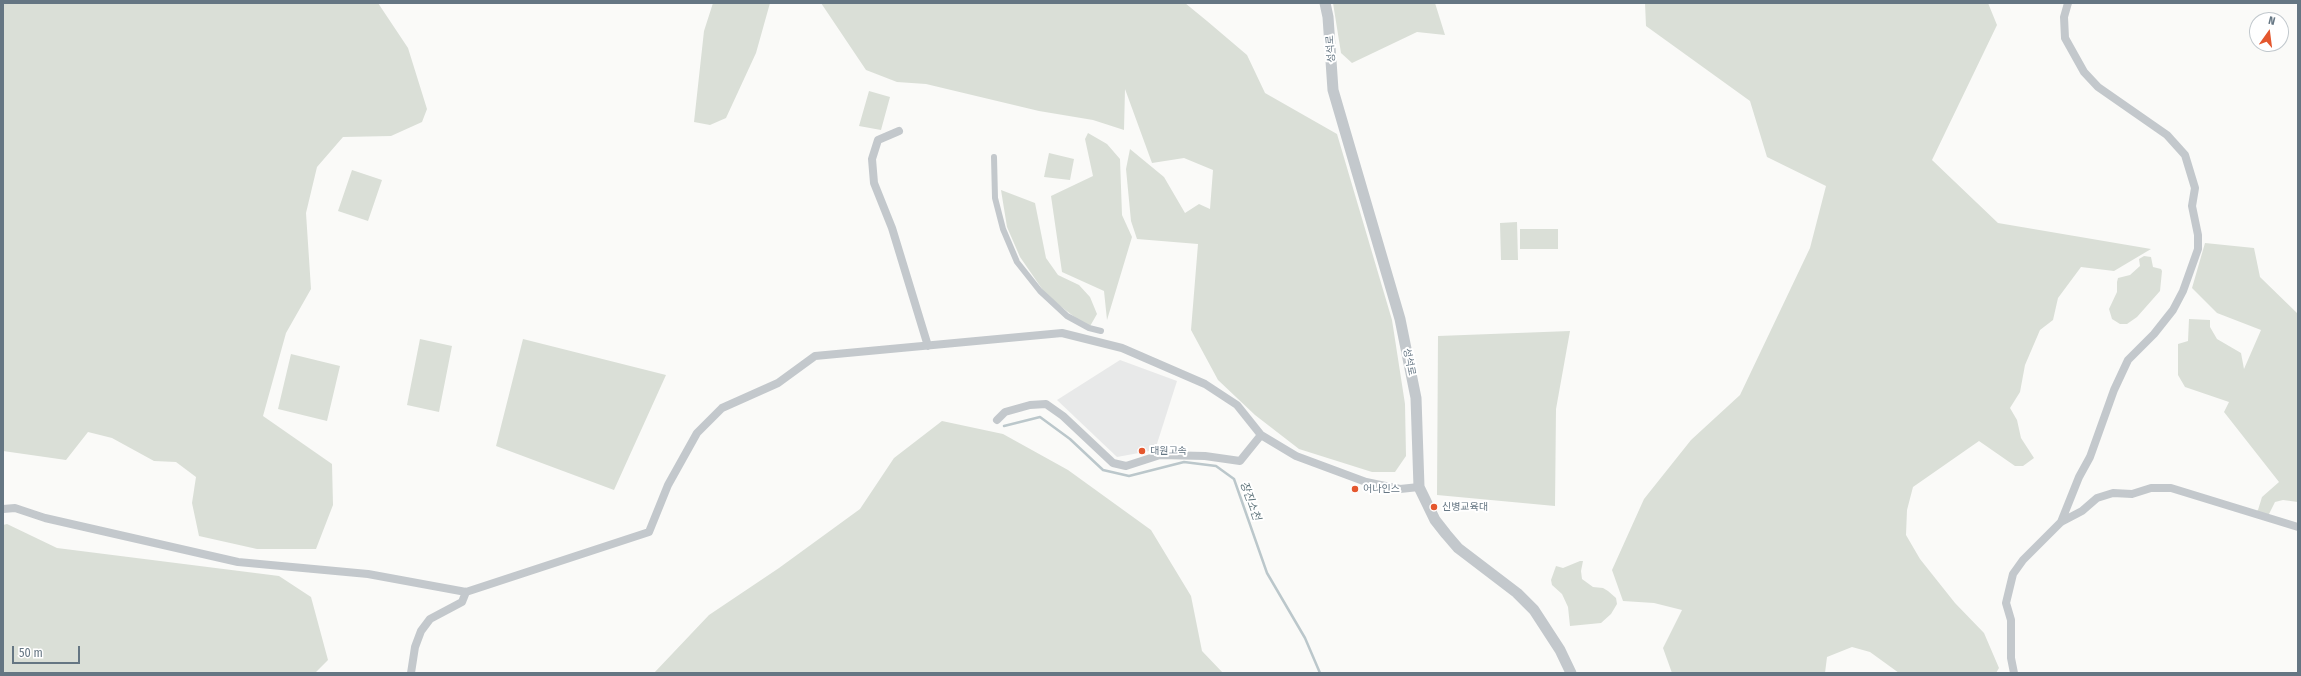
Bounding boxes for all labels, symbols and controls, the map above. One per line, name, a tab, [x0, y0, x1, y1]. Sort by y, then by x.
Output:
north arrow	[2249, 12, 2289, 52]
text: N	[2267, 14, 2277, 28]
street label: 성석로	[1324, 35, 1338, 63]
street label: 성석로	[1400, 347, 1418, 377]
place label: 대원고속	[1150, 445, 1187, 457]
marker: 대원고속	[1137, 446, 1147, 456]
water label: 장진소천	[1237, 480, 1263, 522]
place label: 어나인스	[1363, 483, 1400, 495]
marker: 어나인스	[1350, 484, 1360, 494]
place label: 신병교육대	[1442, 501, 1488, 513]
marker: 신병교육대	[1429, 502, 1439, 512]
scale bar	[14, 638, 82, 664]
text: 50 m	[19, 646, 43, 660]

